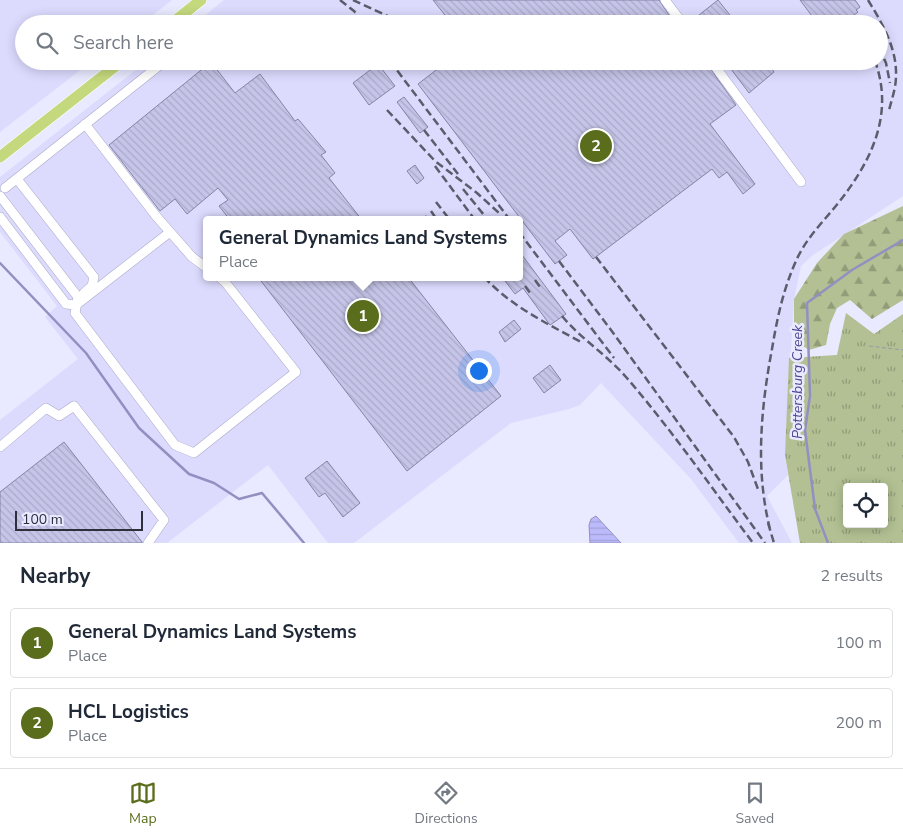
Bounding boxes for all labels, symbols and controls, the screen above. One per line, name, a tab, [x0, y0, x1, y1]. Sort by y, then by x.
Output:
search box	[15, 15, 888, 70]
icon: search	[33, 29, 61, 57]
text: Search here	[73, 30, 174, 56]
pin: 2	[580, 127, 612, 165]
popup	[203, 216, 523, 281]
text: General Dynamics Land Systems	[219, 225, 507, 251]
text: Place	[219, 251, 258, 273]
pin: 1	[347, 297, 379, 335]
water label: Pottersburg Creek	[788, 324, 807, 439]
your location	[466, 358, 492, 384]
map controls	[843, 483, 888, 528]
button: locate	[843, 483, 888, 528]
scale bar	[15, 508, 142, 531]
text: 100 m	[22, 510, 63, 529]
text: Nearby	[20, 562, 90, 590]
text: 2 results	[821, 565, 883, 587]
text: General Dynamics Land Systems	[68, 619, 356, 645]
text: 1	[32, 632, 42, 654]
text: 100 m	[835, 632, 882, 654]
text: Place	[68, 645, 107, 667]
text: HCL Logistics	[68, 699, 189, 725]
text: 2	[32, 712, 42, 734]
text: 200 m	[835, 712, 882, 734]
text: Place	[68, 725, 107, 747]
tab: Map	[129, 779, 157, 828]
tab: Directions	[415, 779, 478, 828]
tab: Saved	[735, 779, 774, 828]

